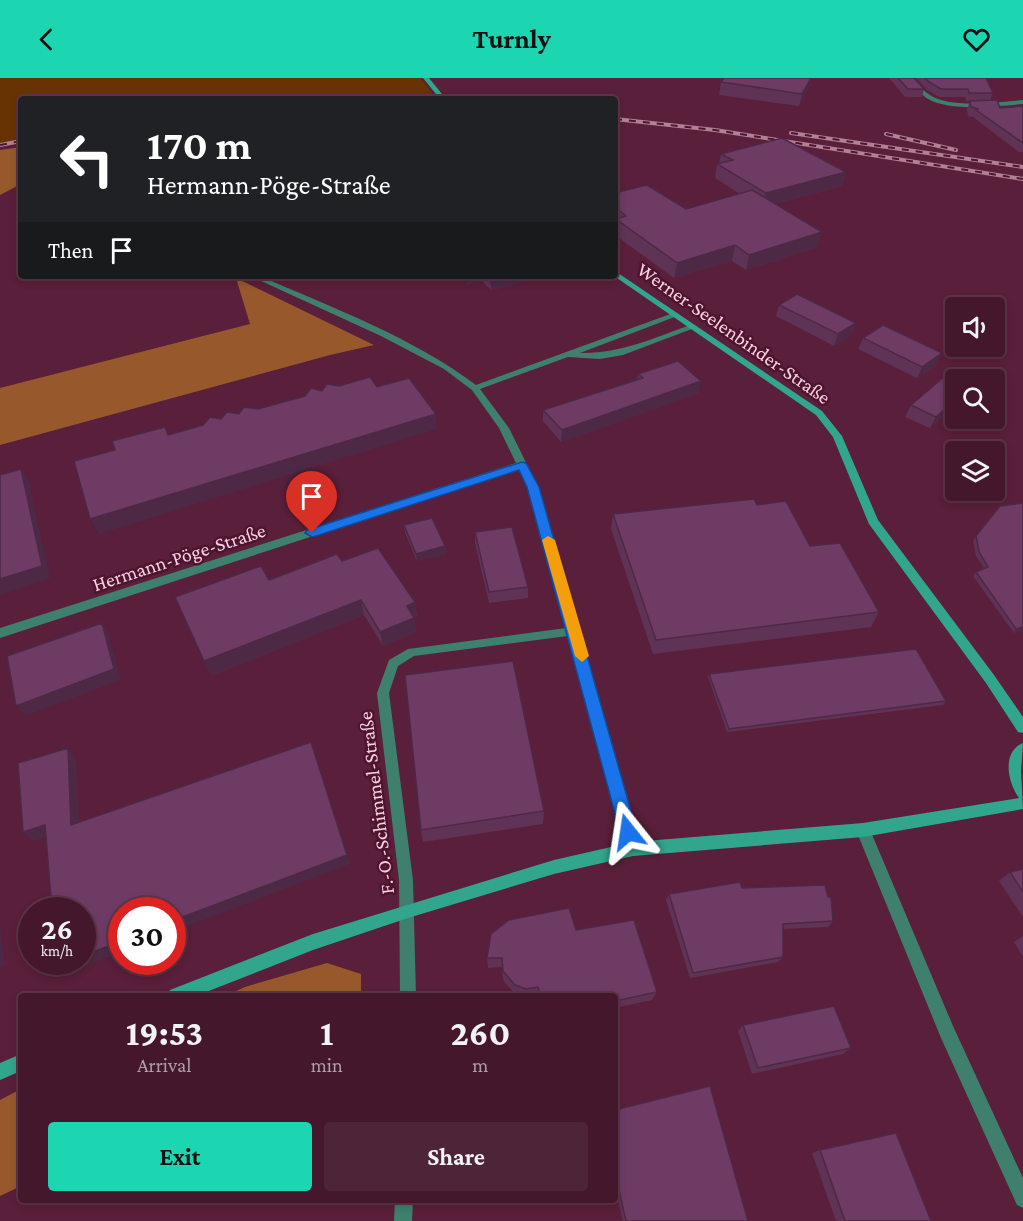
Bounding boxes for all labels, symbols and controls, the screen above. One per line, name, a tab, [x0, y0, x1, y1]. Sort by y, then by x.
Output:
icon: back	[30, 23, 63, 56]
icon: heart	[960, 23, 993, 56]
text: Turnly	[472, 24, 551, 54]
icon: left	[48, 120, 126, 198]
text: 170 m	[147, 121, 252, 168]
text: Hermann-Pöge-Straße	[147, 170, 391, 200]
icon: arrive	[105, 234, 138, 267]
text: Then	[48, 238, 93, 263]
street label: Werner-Seelenbinder-Straße	[633, 258, 835, 408]
map controls	[945, 297, 1005, 501]
button: sound	[945, 297, 1005, 357]
button: search	[945, 369, 1005, 429]
button: layers	[945, 441, 1005, 501]
pin	[286, 471, 337, 533]
icon: arrive	[295, 480, 328, 513]
street label: Hermann-Pöge-Straße	[90, 519, 269, 596]
street label: F.-O.-Schimmel-Straße	[354, 710, 398, 896]
position arrow	[596, 800, 660, 864]
speed limit sign: 30	[108, 897, 186, 975]
text: 26	[41, 912, 73, 945]
text: km/h	[41, 943, 73, 959]
text: 19:53	[126, 1013, 203, 1053]
text: 1	[320, 1013, 334, 1053]
text: 260	[450, 1013, 510, 1053]
text: Arrival	[137, 1054, 192, 1076]
text: min	[311, 1054, 343, 1076]
text: m	[472, 1054, 488, 1076]
button: Exit	[48, 1122, 312, 1191]
button: Share	[324, 1122, 588, 1191]

